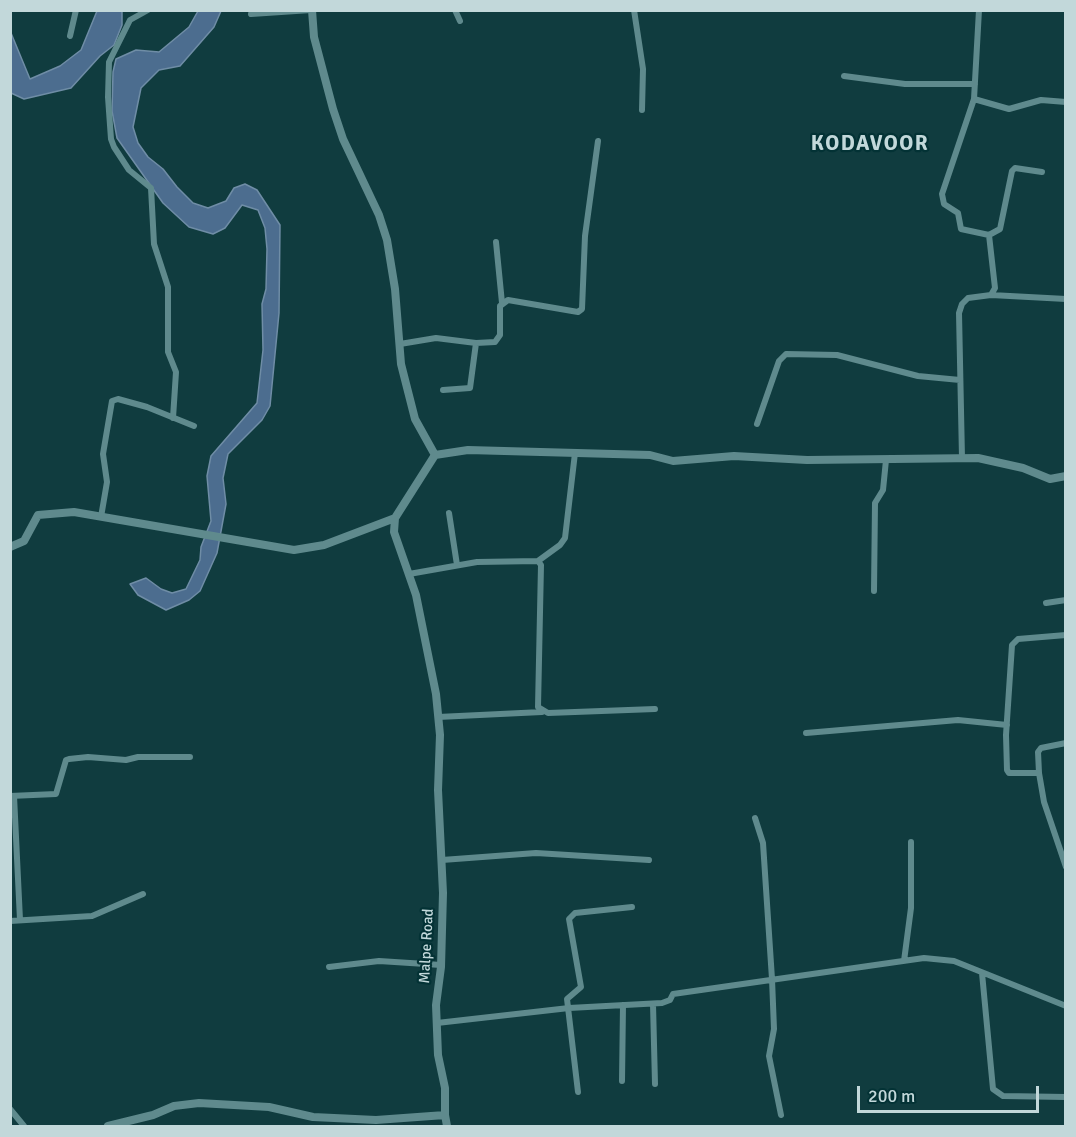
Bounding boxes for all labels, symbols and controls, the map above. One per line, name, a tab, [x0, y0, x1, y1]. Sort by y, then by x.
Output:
district label: KODAVOOR	[811, 131, 929, 157]
street label: Malpe Road	[416, 908, 438, 984]
scale bar	[860, 1074, 1042, 1112]
text: 200 m	[868, 1085, 915, 1107]

